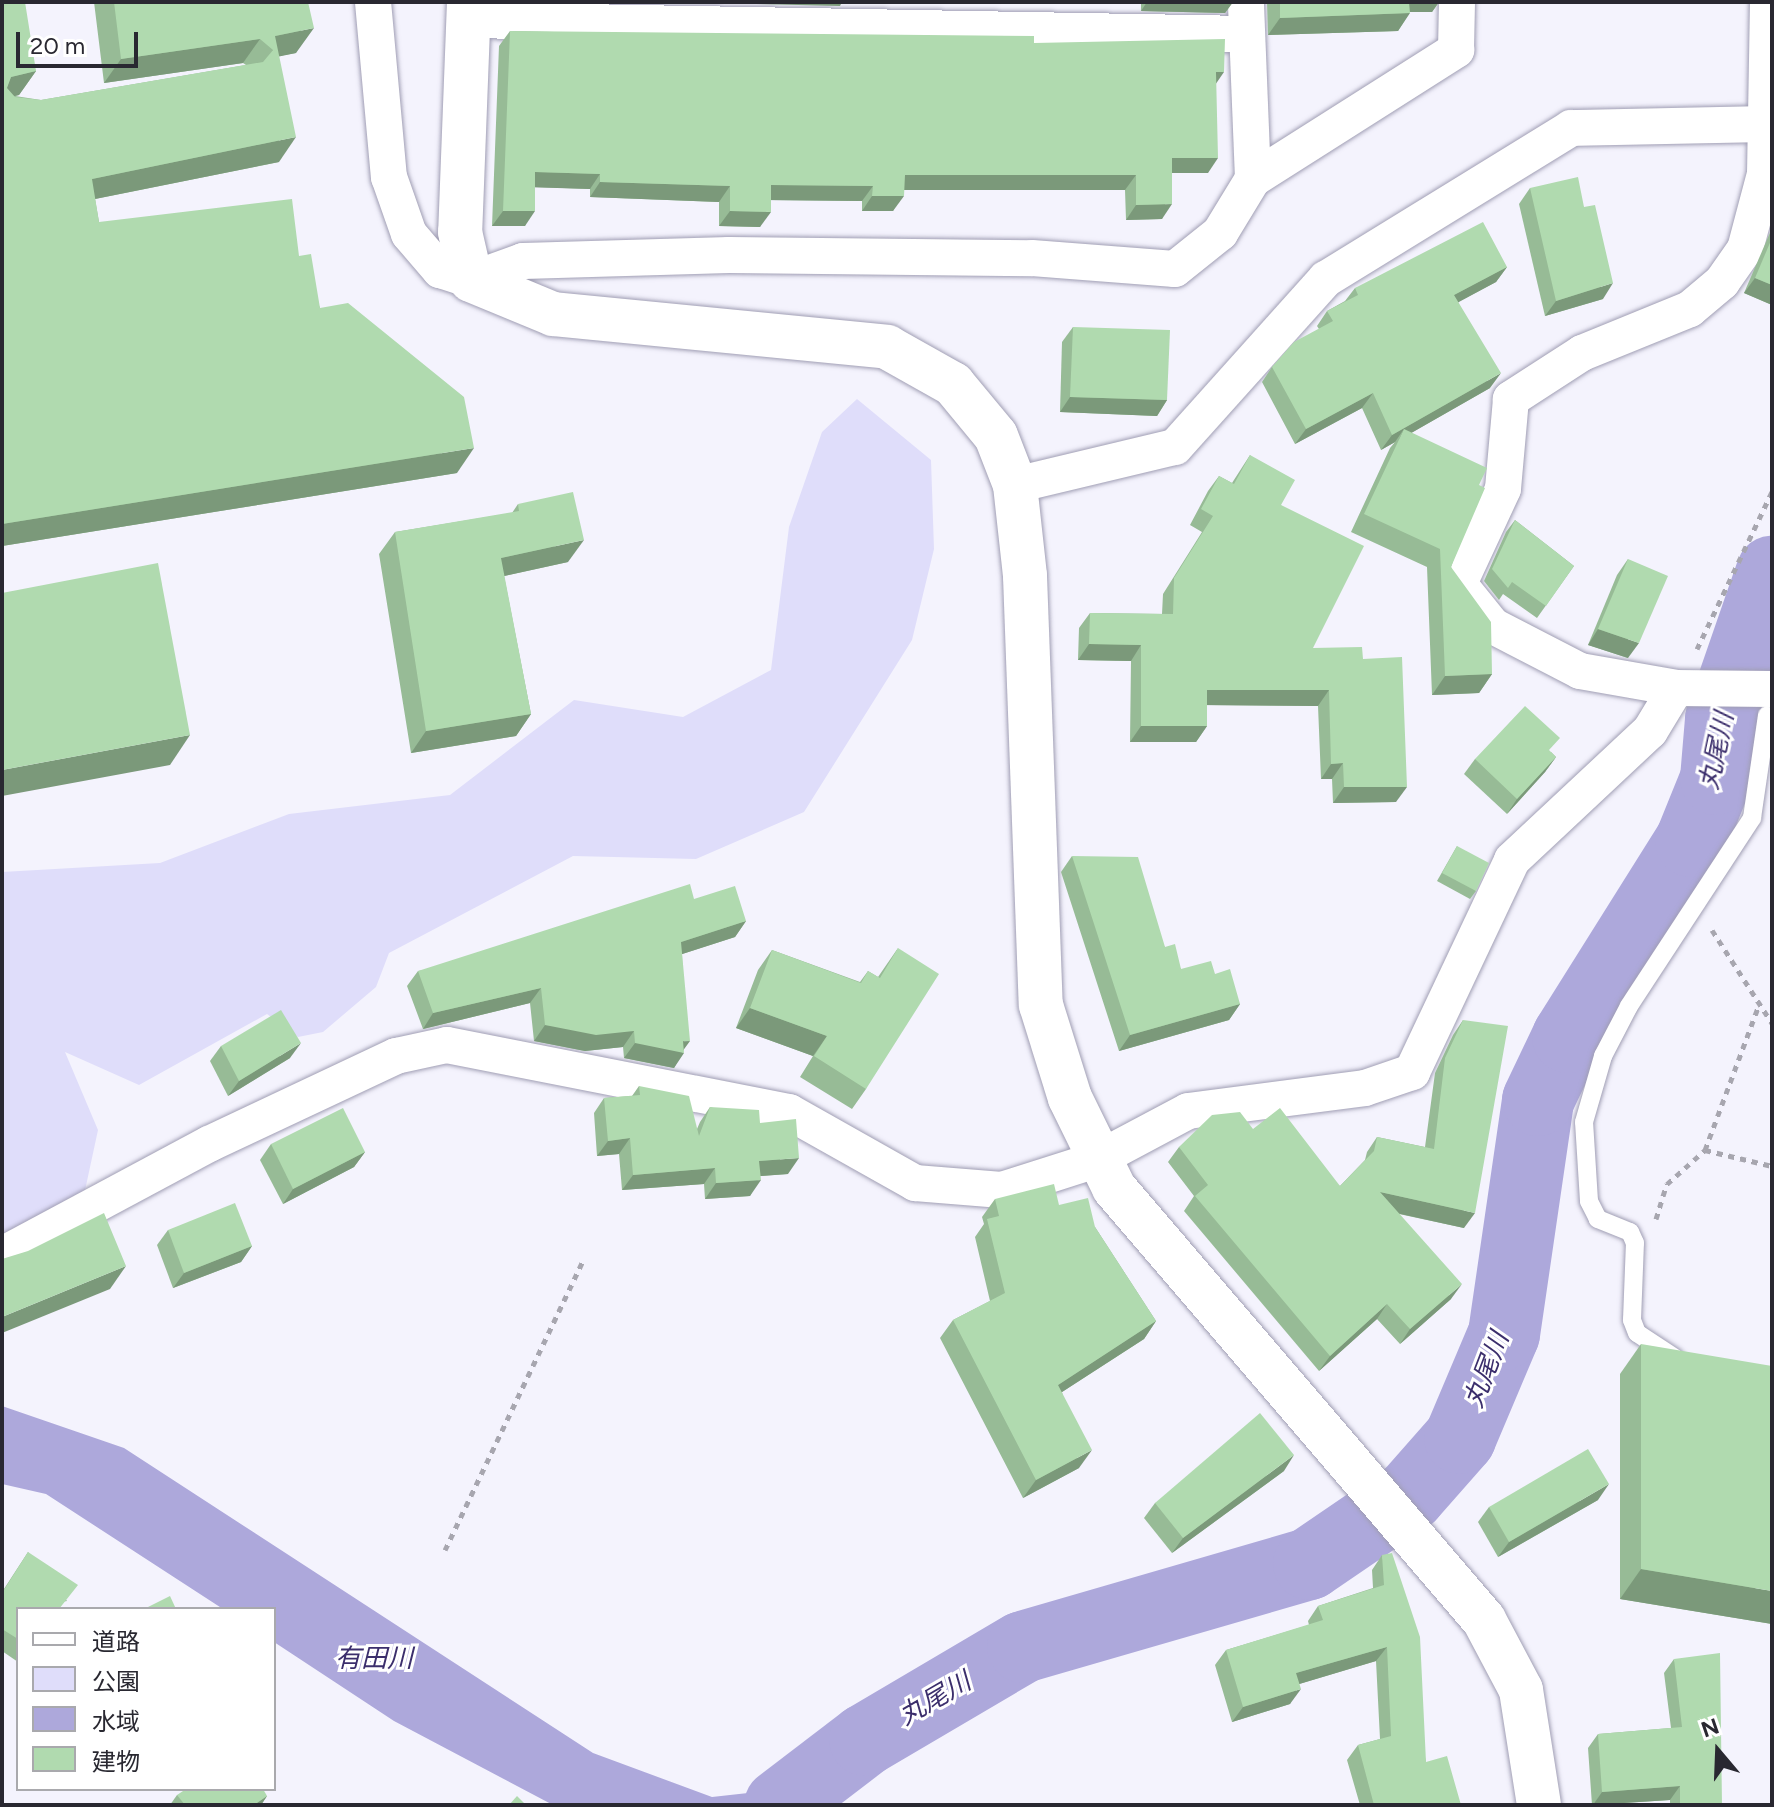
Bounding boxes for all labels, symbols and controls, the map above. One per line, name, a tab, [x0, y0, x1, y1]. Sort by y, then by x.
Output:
scale bar	[20, 16, 142, 66]
text: 20 m	[30, 31, 85, 60]
water label: 丸尾川	[1694, 710, 1740, 792]
water label: 丸尾川	[1458, 1328, 1516, 1412]
legend	[16, 1607, 276, 1791]
text: 道路	[92, 1627, 140, 1656]
water label: 有田川	[335, 1643, 413, 1675]
water label: 丸尾川	[893, 1666, 977, 1732]
text: 公園	[92, 1667, 140, 1696]
text: 水域	[92, 1707, 140, 1736]
north arrow	[1678, 1711, 1758, 1791]
text: N	[1698, 1712, 1722, 1743]
text: 建物	[92, 1747, 140, 1776]

